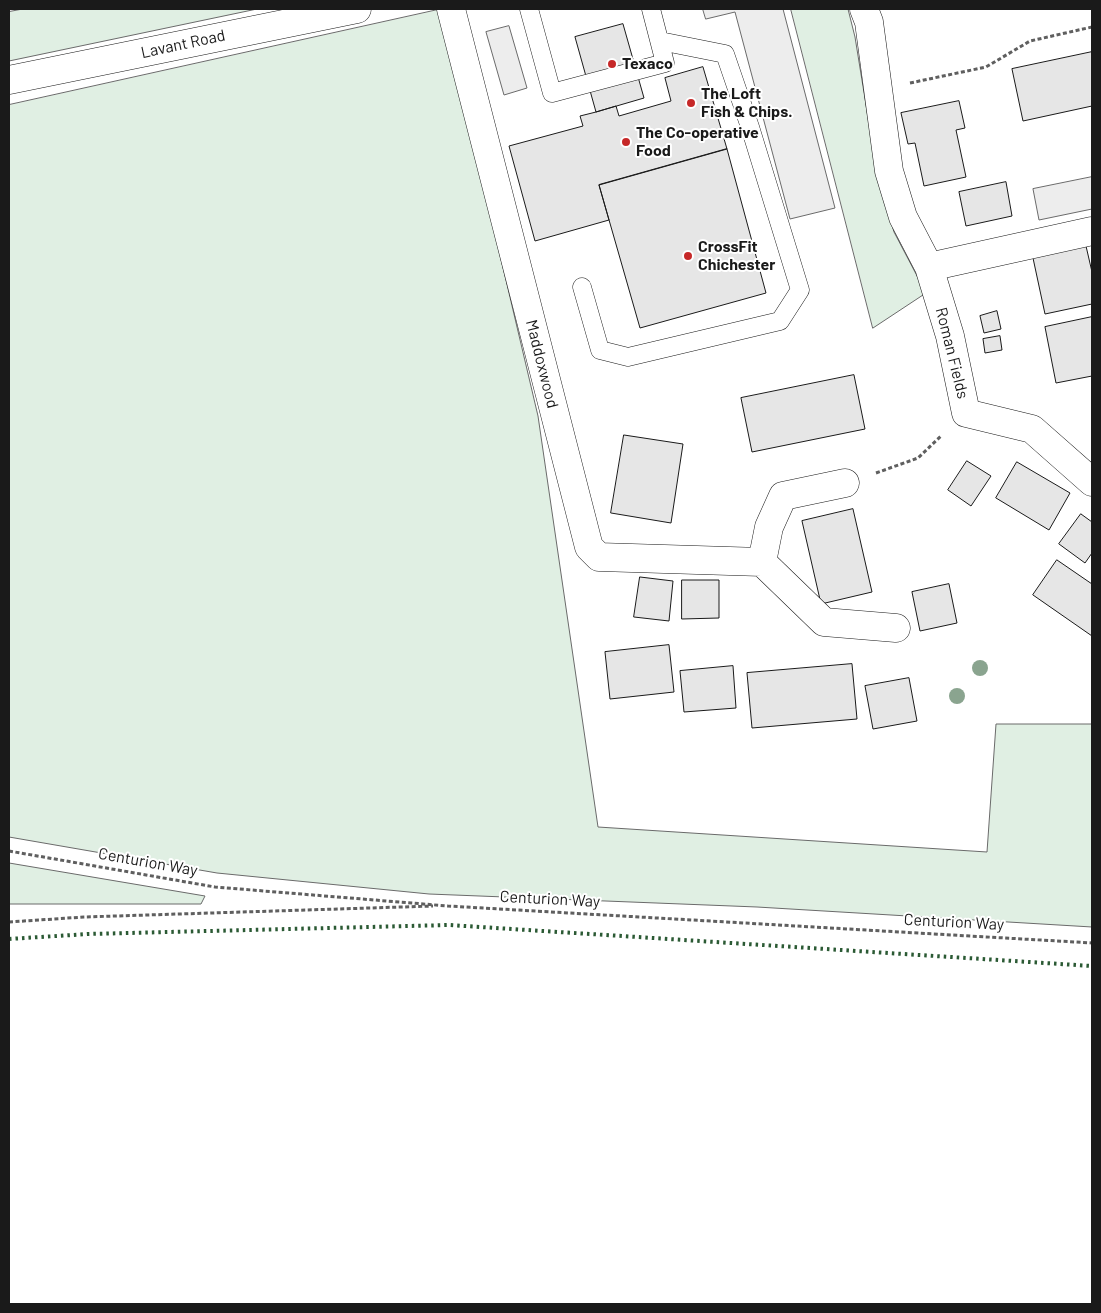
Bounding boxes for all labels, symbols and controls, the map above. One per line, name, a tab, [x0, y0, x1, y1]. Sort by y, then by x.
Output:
street label: Lavant Road	[139, 26, 227, 62]
place label: Texaco	[622, 54, 673, 74]
marker: Texaco	[606, 58, 618, 70]
place label: The Loft Fish & Chips.	[701, 84, 793, 122]
marker: The Loft Fish & Chips.	[685, 97, 697, 109]
place label: The Co-operative Food	[636, 123, 759, 161]
marker: The Co-operative Food	[620, 136, 632, 148]
place label: CrossFit Chichester	[698, 237, 775, 275]
marker: CrossFit Chichester	[682, 250, 694, 262]
street label: Roman Fields	[931, 305, 973, 401]
street label: Maddoxwood	[522, 318, 562, 410]
street label: Centurion Way	[97, 844, 199, 880]
street label: Centurion Way	[499, 887, 601, 911]
street label: Centurion Way	[903, 910, 1005, 934]

